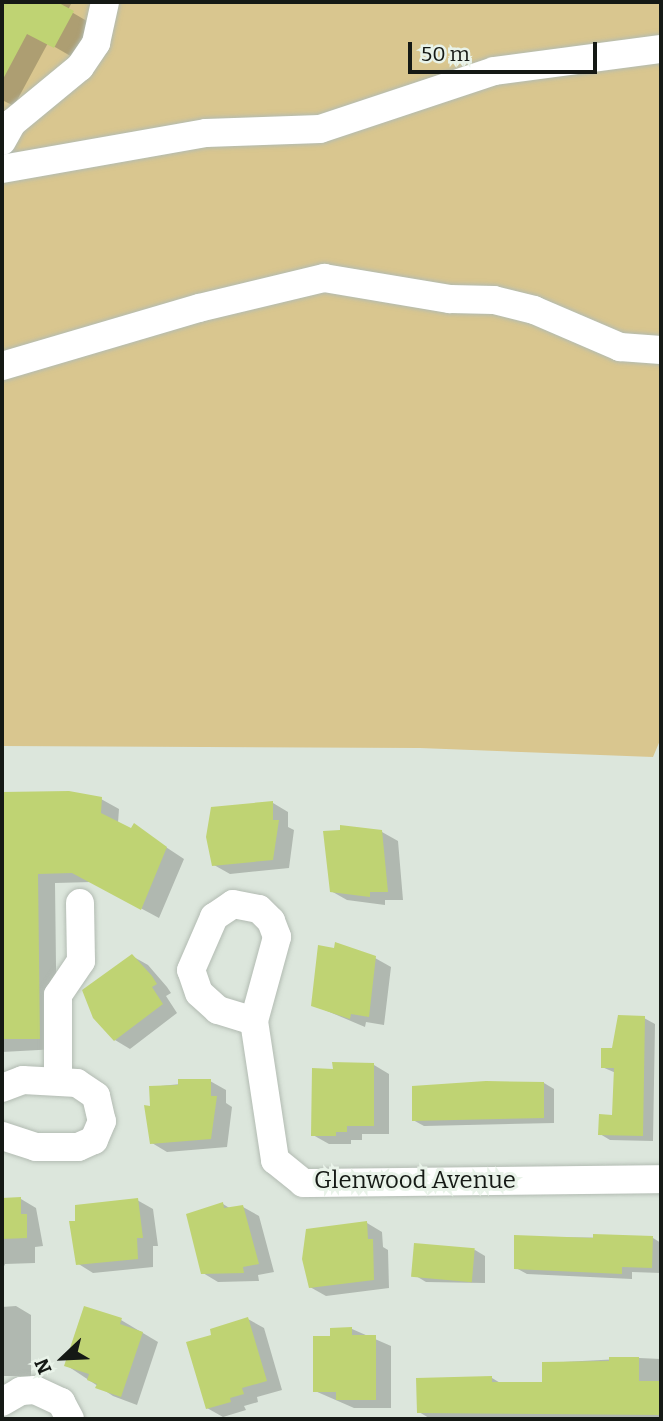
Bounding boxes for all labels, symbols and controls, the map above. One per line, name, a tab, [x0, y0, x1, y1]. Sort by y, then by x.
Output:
scale bar	[411, 28, 600, 72]
text: 50 m	[421, 41, 470, 67]
street label: Glenwood Avenue	[314, 1167, 516, 1195]
north arrow	[28, 1323, 98, 1393]
text: N	[30, 1355, 57, 1378]

